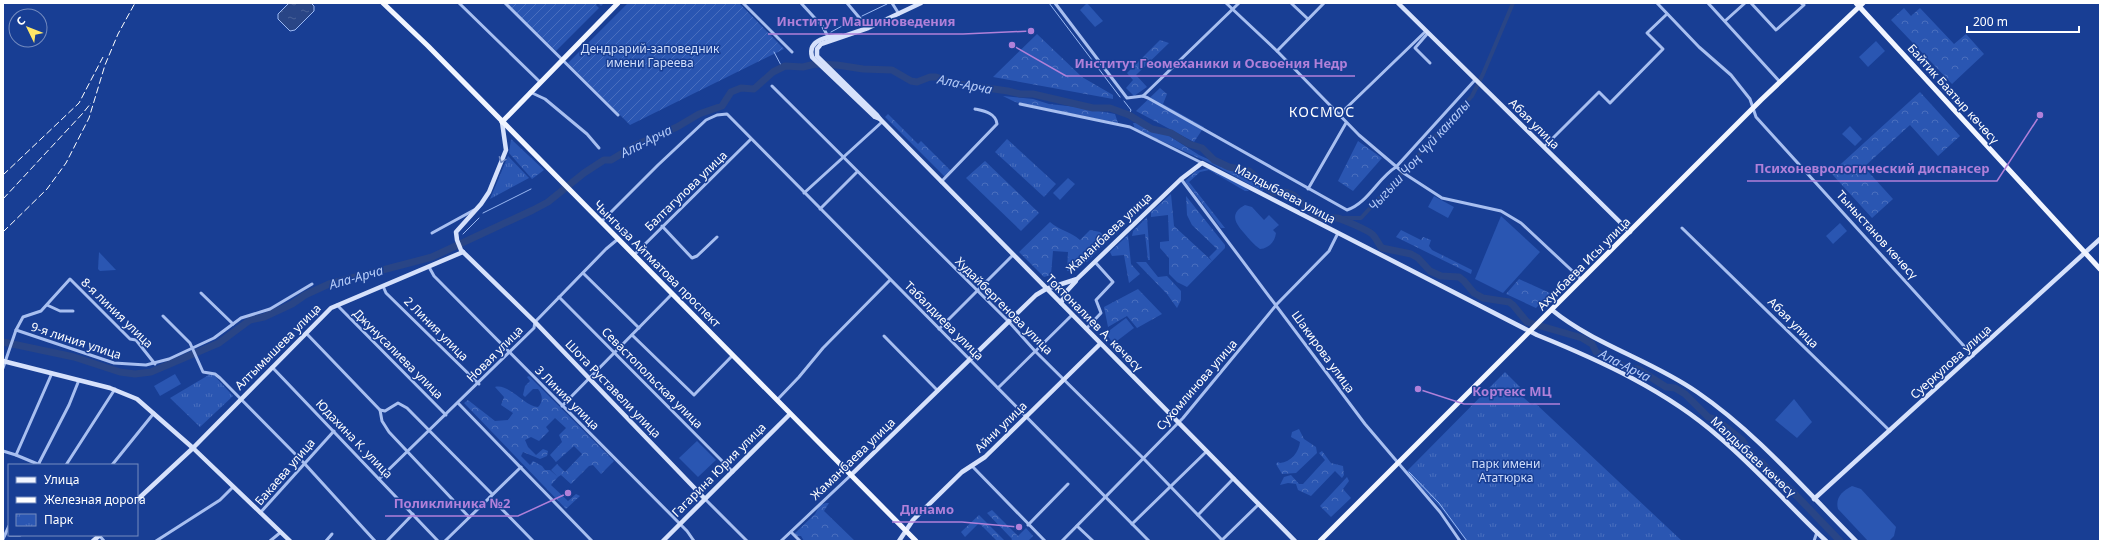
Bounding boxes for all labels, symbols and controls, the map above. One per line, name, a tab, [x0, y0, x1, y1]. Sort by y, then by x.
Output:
north arrow	[8, 8, 48, 48]
scale bar	[1967, 8, 2079, 34]
callout: Институт Машиноведения	[768, 9, 963, 34]
text: Институт Машиноведения	[777, 12, 955, 30]
text: С	[12, 13, 28, 29]
text: 200 m	[1973, 13, 2008, 30]
park label: Дендрарий-заповедник имени Гареева	[581, 40, 720, 71]
street label: Байтик Баатыр көчөсү	[1904, 40, 2004, 148]
callout: Институт Геомеханики и Освоения Недр	[1066, 51, 1355, 76]
text: Институт Геомеханики и Освоения Недр	[1074, 54, 1348, 72]
water label: Ала-Арча	[935, 70, 995, 98]
street label: Абая улица	[1505, 94, 1564, 153]
water label: Чыгыш Чоң Чүй каналы	[1364, 95, 1474, 215]
district label: КОСМОС	[1289, 102, 1355, 121]
water label: Ала-Арча	[616, 120, 675, 162]
street label: Балтагулова улица	[641, 147, 731, 235]
one-way arrow	[498, 156, 506, 163]
callout: Психоневрологический диспансер	[1747, 156, 1997, 181]
text: Психоневрологический диспансер	[1755, 159, 1989, 177]
street label: Малдыбаева улица	[1232, 160, 1339, 227]
street label: Тыныстанов көчөсү	[1833, 187, 1922, 283]
street label: Жаманбаева улица	[1062, 188, 1155, 277]
street label: Чынгыза Айтматова проспект	[590, 196, 725, 331]
street label: Ахунбаева Исы улица	[1533, 213, 1634, 314]
street label: Худайбергенова улица	[952, 253, 1057, 358]
water label: Ала-Арча	[326, 261, 386, 294]
street label: Токтоналиев А. көчөсү	[1042, 270, 1147, 376]
street label: 8-я линия улица	[78, 274, 157, 351]
street label: Табалдиева улица	[901, 277, 988, 364]
street label: 2 Линия улица	[400, 293, 472, 365]
street label: Абая улица	[1764, 293, 1823, 352]
street label: Алтымышева улица	[231, 300, 325, 394]
street label: Джунусалиева улица	[349, 305, 447, 403]
street label: Шакирова улица	[1288, 307, 1359, 396]
street label: 9-я линия улица	[29, 318, 124, 363]
street label: Суеркулова улица	[1906, 321, 1995, 403]
street label: Новая улица	[463, 322, 527, 386]
street label: Севастопольская улица	[598, 323, 707, 432]
street label: Сухомлинова улица	[1152, 335, 1241, 434]
street label: Шота Руставели улица	[562, 336, 665, 442]
water label: Ала-Арча	[1595, 344, 1654, 386]
street label: 3 Линия улица	[531, 362, 603, 434]
callout: Кортекс МЦ	[1464, 379, 1560, 404]
text: Кортекс МЦ	[1472, 382, 1552, 400]
street label: Юдахина К. улица	[312, 395, 397, 482]
street label: Айни улица	[971, 397, 1031, 456]
street label: Малдыбаев көчөсү	[1707, 413, 1800, 501]
street label: Жаманбаева улица	[807, 414, 899, 504]
street label: Гагарина Юрия улица	[668, 419, 770, 521]
street label: Бакаева улица	[251, 434, 319, 509]
park label: парк имени Ататюрка	[1472, 455, 1540, 486]
legend	[8, 464, 138, 536]
text: Улица	[44, 471, 79, 488]
text: Железная дорога	[44, 491, 146, 508]
callout: Поликлиника №2	[385, 491, 518, 516]
text: Поликлиника №2	[394, 494, 510, 512]
callout: Динамо	[892, 497, 962, 522]
text: Динамо	[900, 500, 954, 518]
text: Парк	[44, 511, 74, 528]

